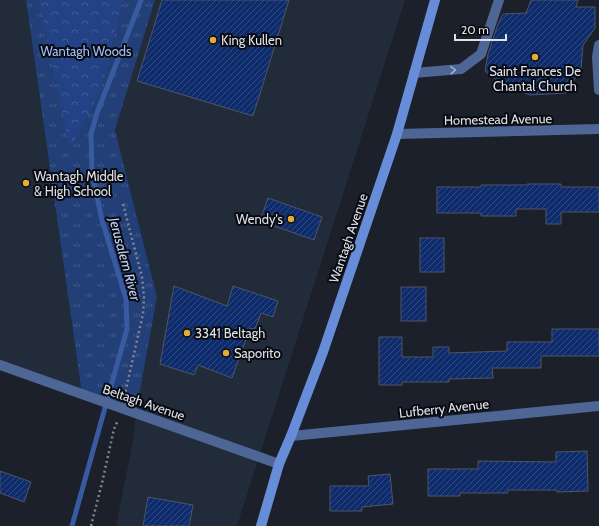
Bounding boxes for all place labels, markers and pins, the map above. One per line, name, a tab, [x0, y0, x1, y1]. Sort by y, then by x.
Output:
place label: King Kullen	[221, 32, 282, 48]
marker: King Kullen	[208, 35, 218, 45]
marker: Saint Frances De Chantal Church	[530, 52, 540, 62]
place label: Saint Frances De Chantal Church	[489, 63, 581, 94]
place label: Wantagh Middle & High School	[34, 168, 124, 199]
marker: Wantagh Middle & High School	[21, 178, 31, 188]
place label: Wendy's	[236, 211, 284, 227]
marker: Wendy's	[286, 214, 296, 224]
place label: 3341 Beltagh	[195, 325, 265, 341]
marker: 3341 Beltagh	[182, 328, 192, 338]
place label: Saporito	[234, 345, 281, 361]
marker: Saporito	[221, 348, 231, 358]

